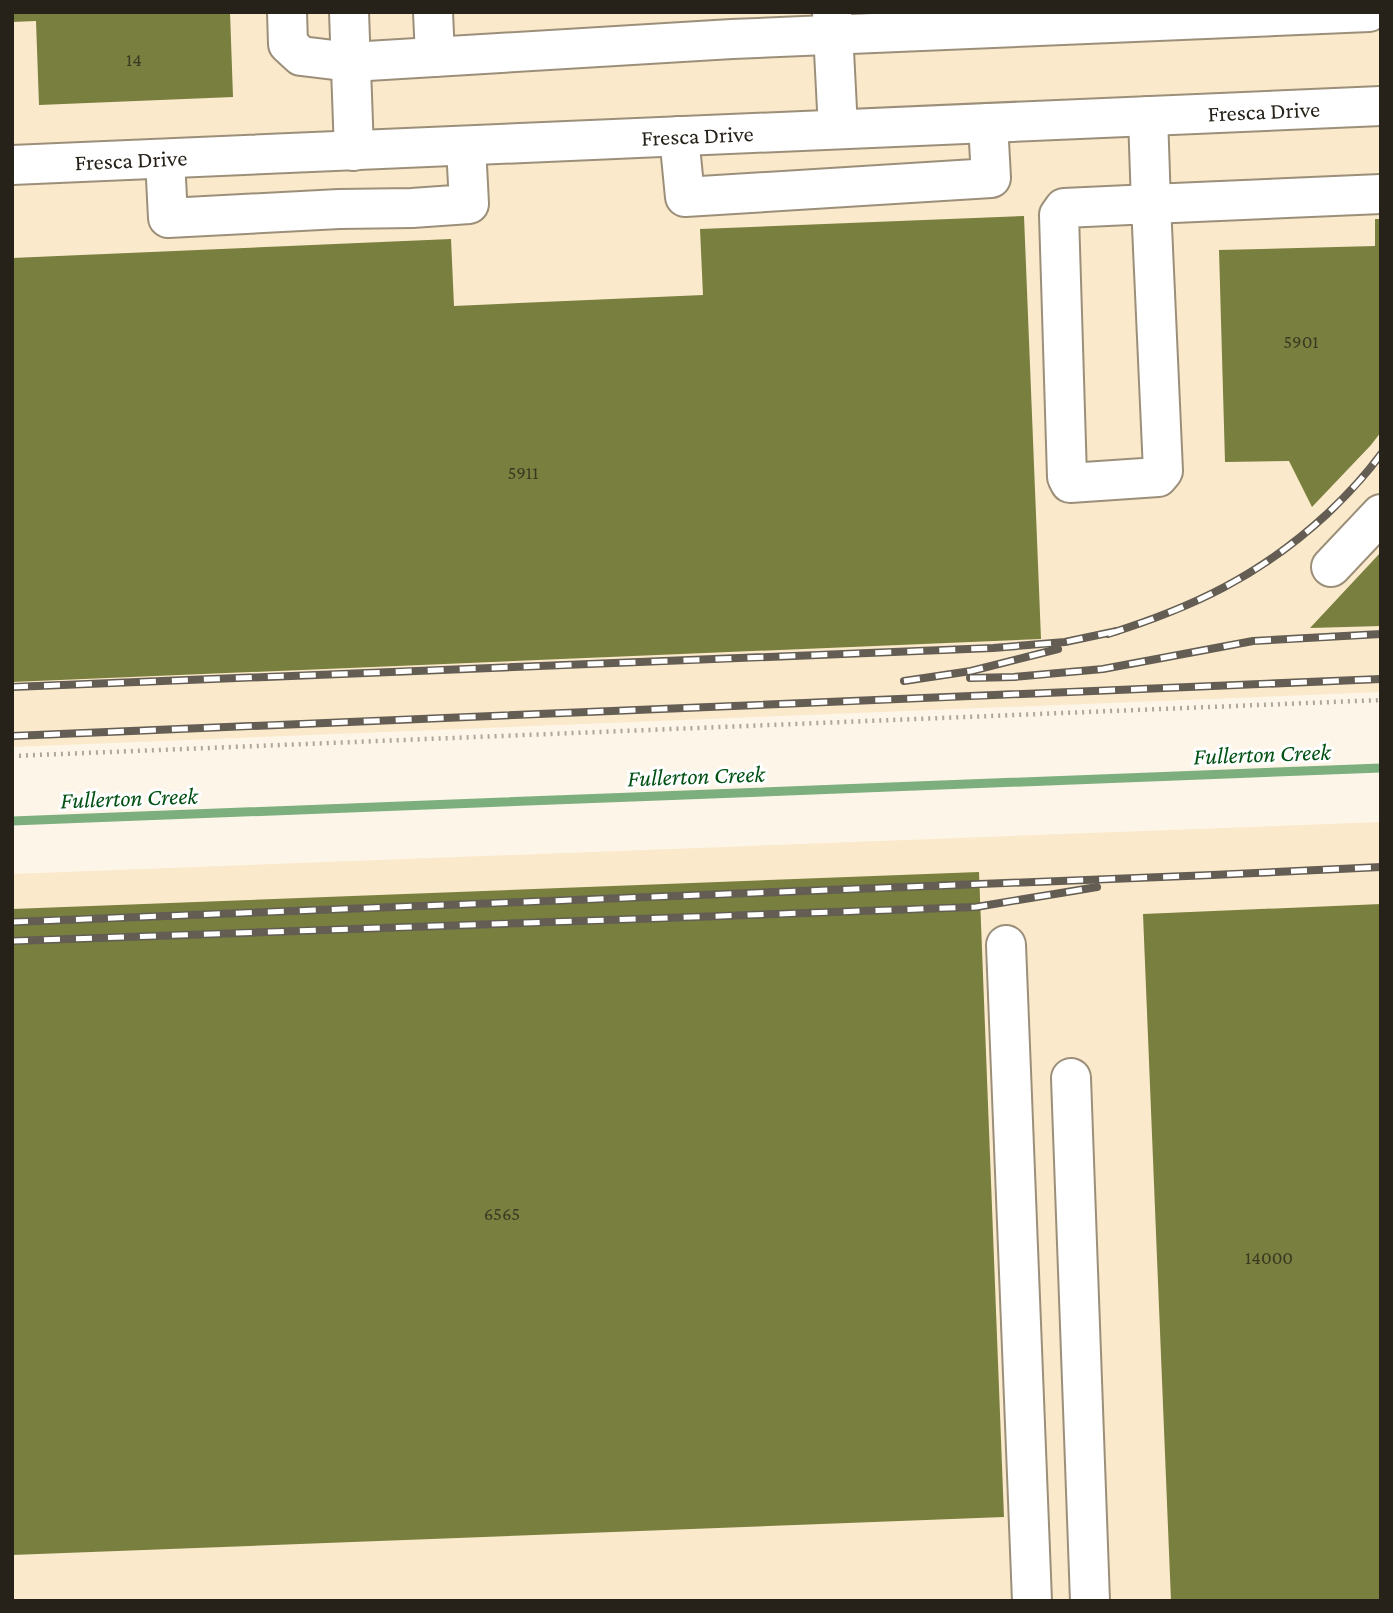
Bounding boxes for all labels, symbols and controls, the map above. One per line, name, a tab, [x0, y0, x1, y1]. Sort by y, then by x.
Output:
house number: 14	[126, 49, 142, 70]
street label: Fresca Drive	[1207, 96, 1321, 126]
street label: Fresca Drive	[641, 120, 754, 151]
street label: Fresca Drive	[74, 144, 188, 175]
house number: 5901	[1283, 331, 1319, 352]
house number: 5911	[508, 462, 538, 483]
water label: Fullerton Creek	[1193, 738, 1333, 769]
water label: Fullerton Creek	[627, 760, 767, 791]
water label: Fullerton Creek	[60, 782, 200, 813]
house number: 6565	[484, 1203, 520, 1224]
house number: 14000	[1245, 1247, 1293, 1268]

